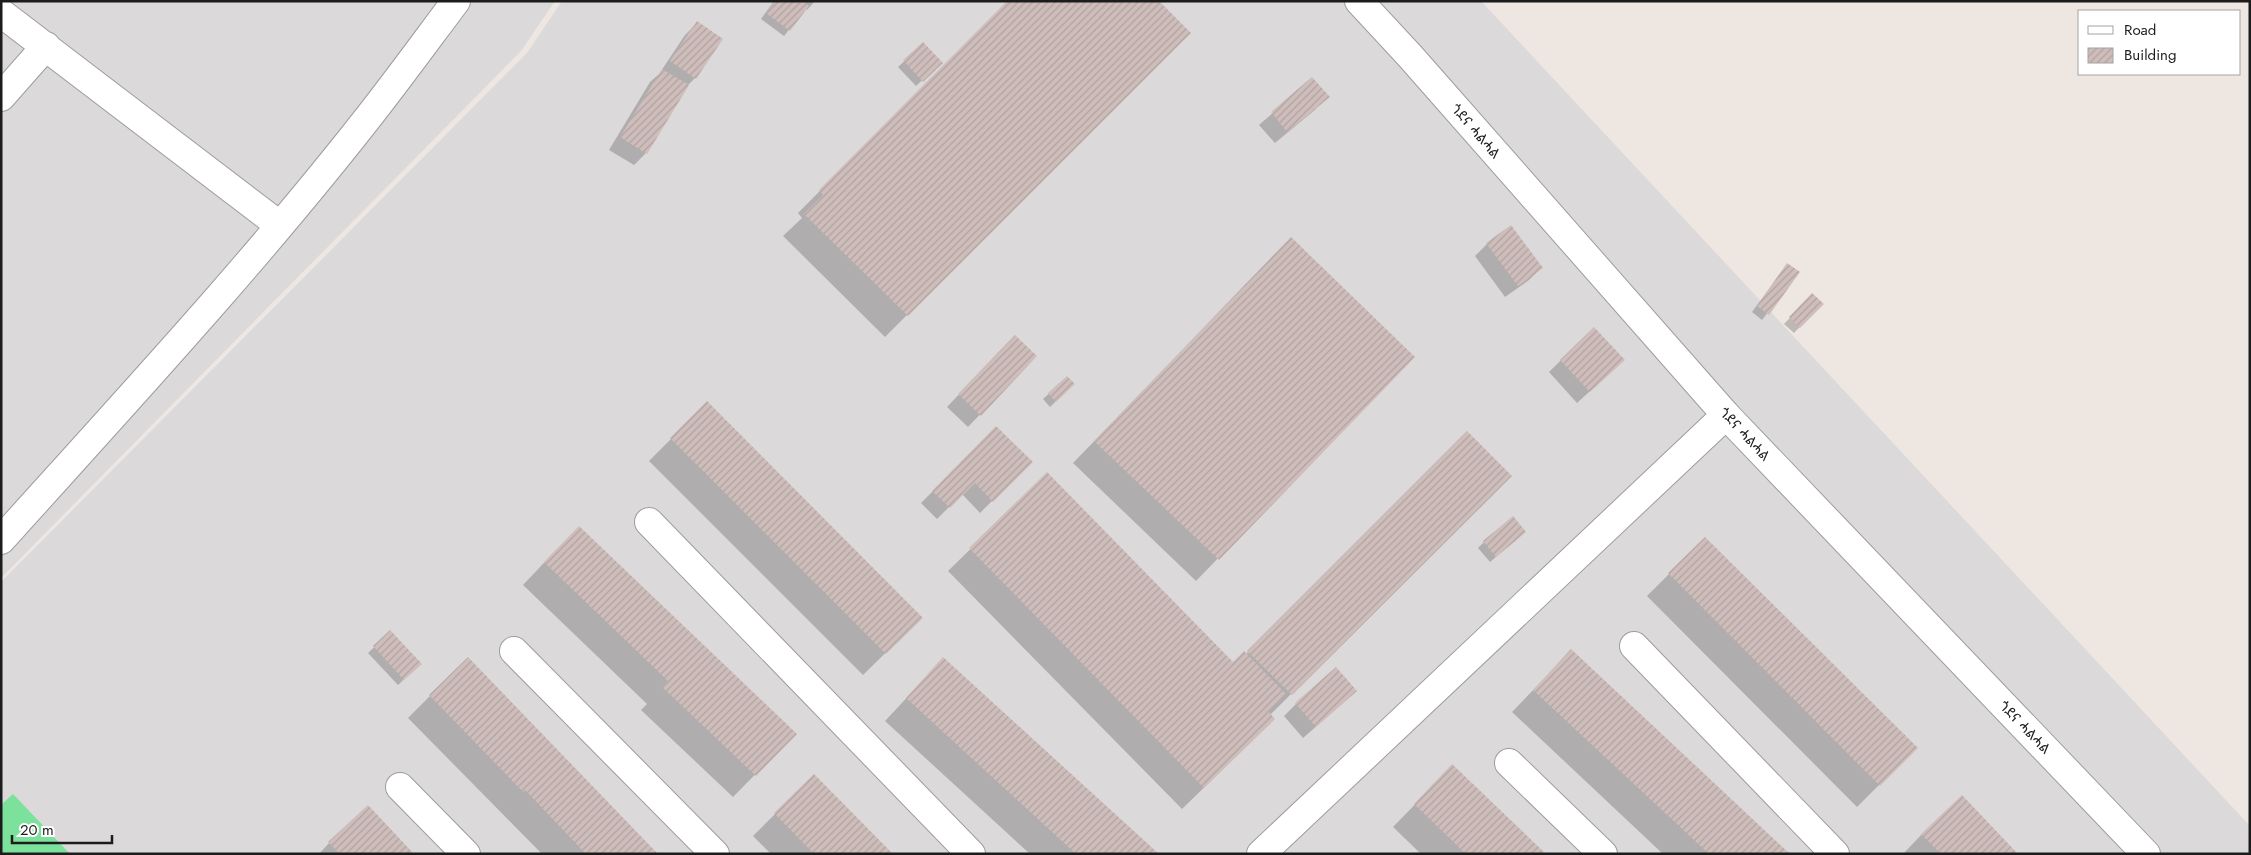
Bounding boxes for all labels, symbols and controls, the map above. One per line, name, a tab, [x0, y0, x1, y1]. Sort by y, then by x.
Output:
legend	[2078, 10, 2241, 75]
text: Road	[2124, 19, 2156, 41]
text: Building	[2124, 44, 2176, 66]
street label: ጎደና ሓልሓል	[1446, 99, 1506, 163]
street label: ጎደና ሓልሓል	[1715, 403, 1776, 466]
street label: ጎደና ሓልሓል	[1995, 696, 2056, 759]
scale bar	[12, 812, 112, 844]
text: 20 m	[20, 819, 54, 841]

